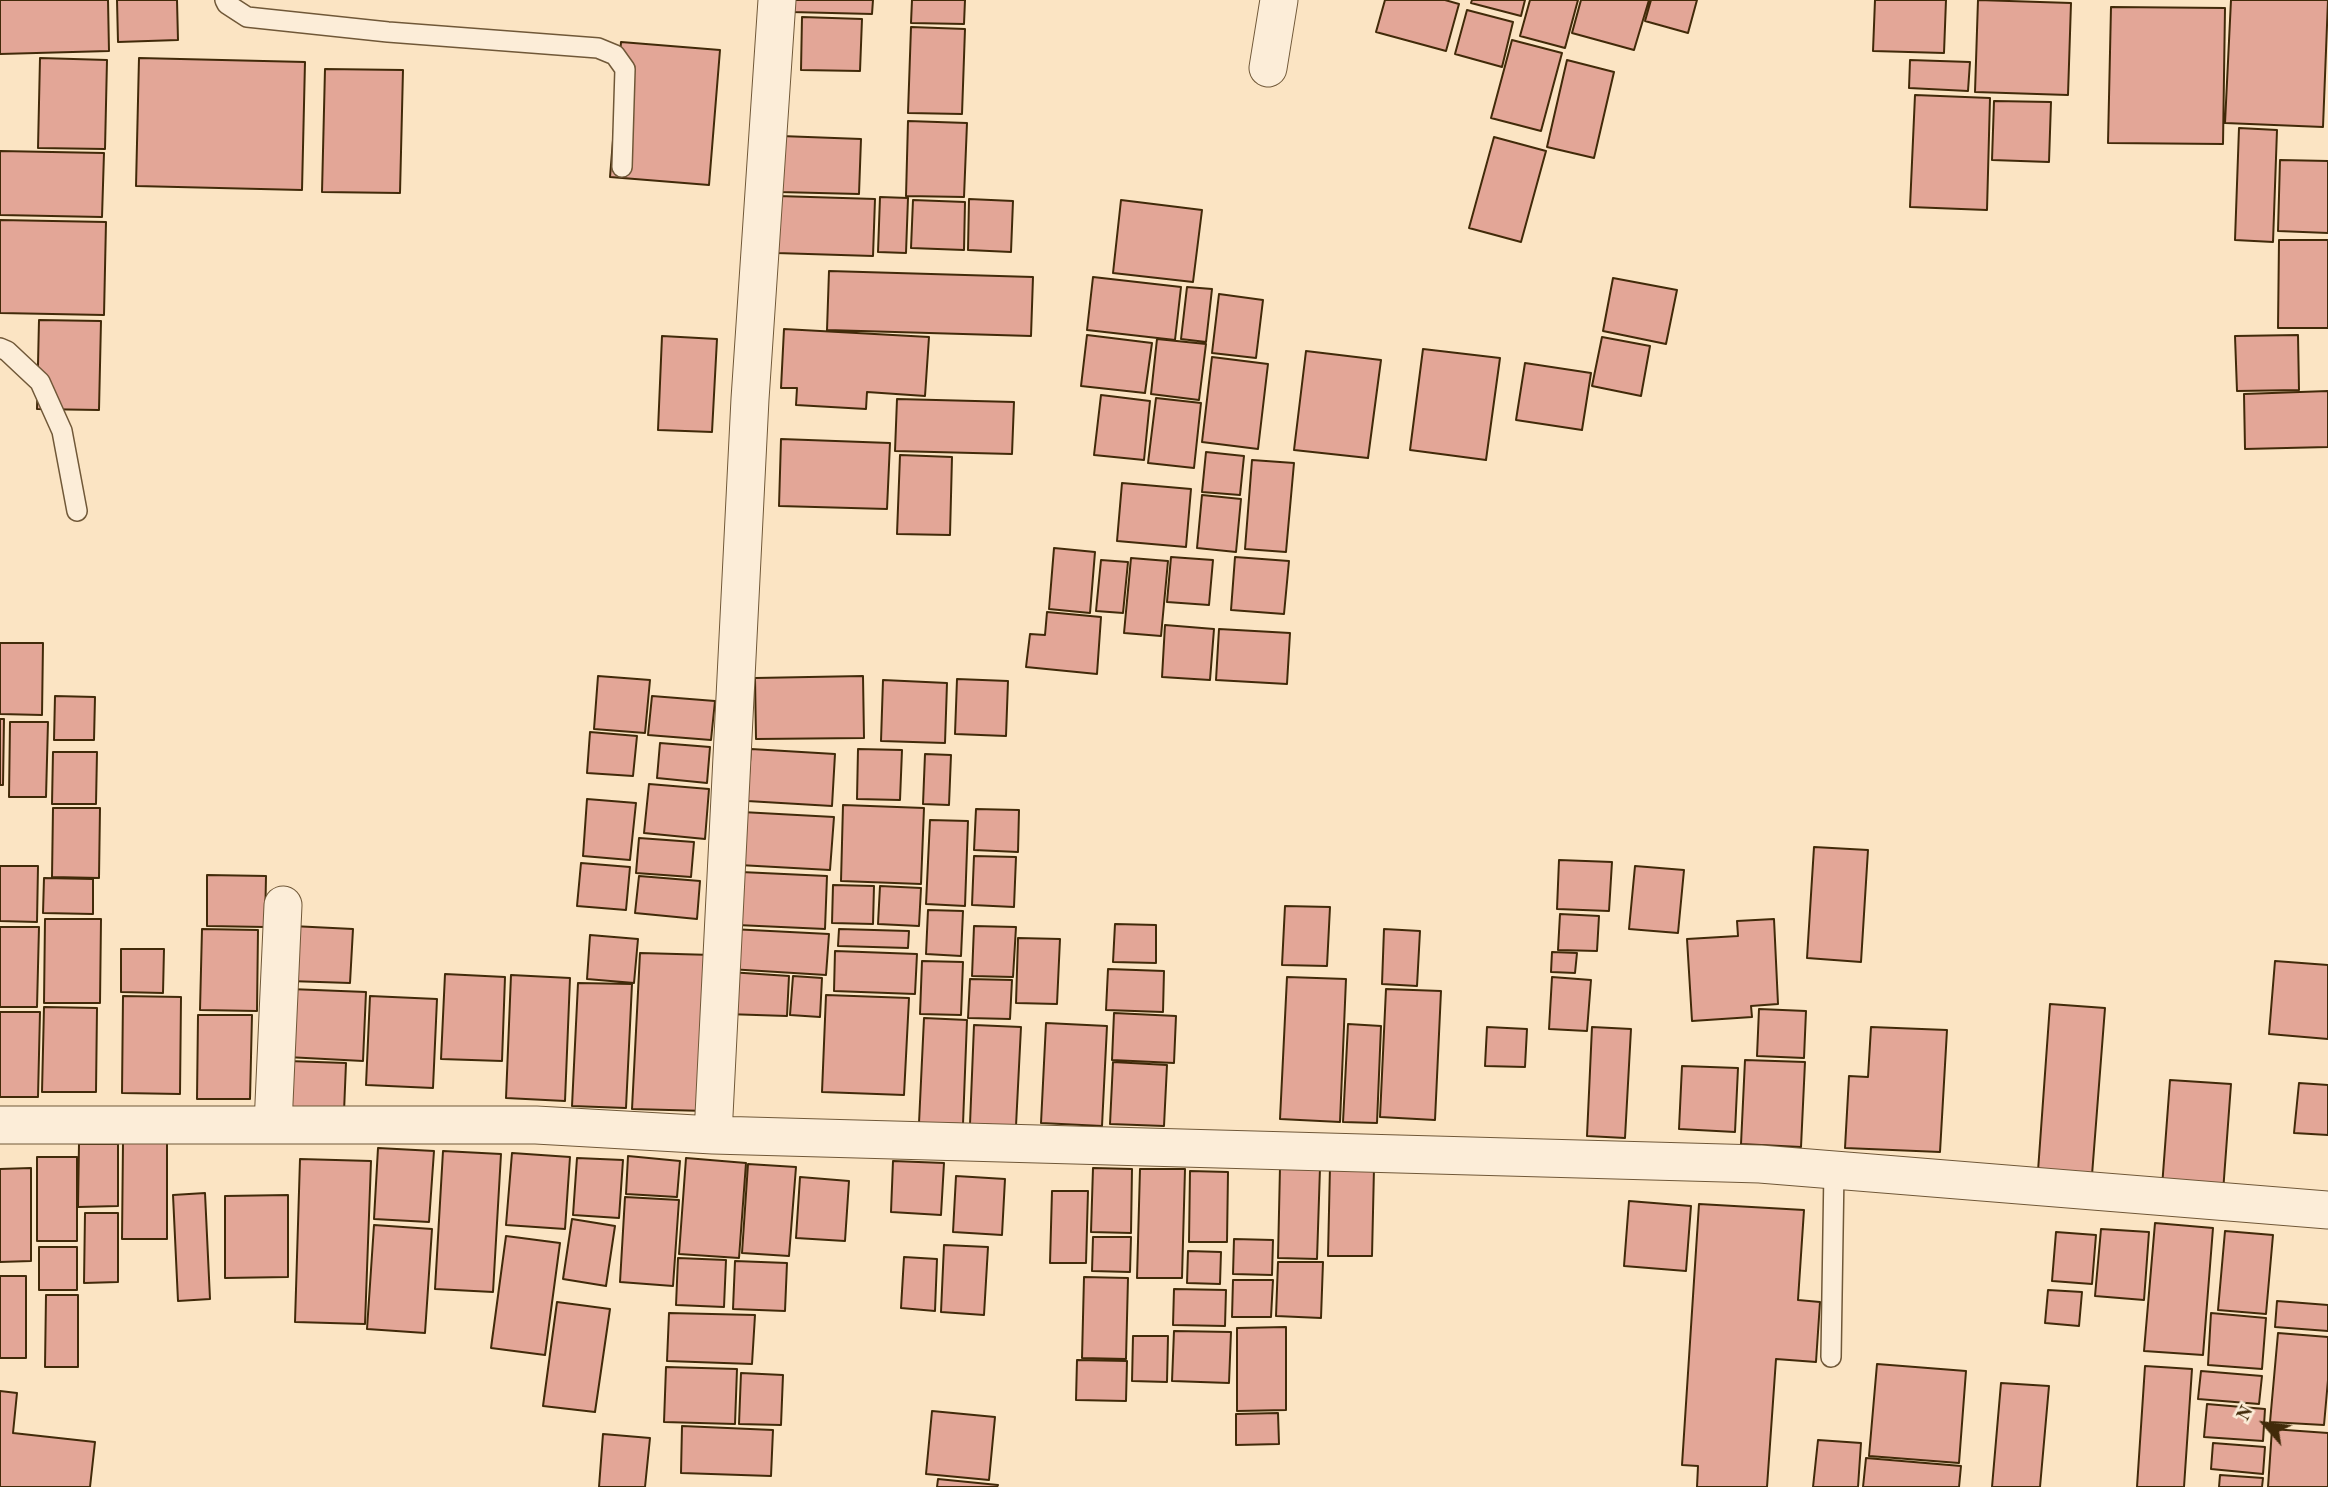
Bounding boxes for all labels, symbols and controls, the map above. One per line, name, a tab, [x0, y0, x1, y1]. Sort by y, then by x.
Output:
north arrow	[2230, 1389, 2300, 1459]
text: N	[2234, 1403, 2258, 1425]

